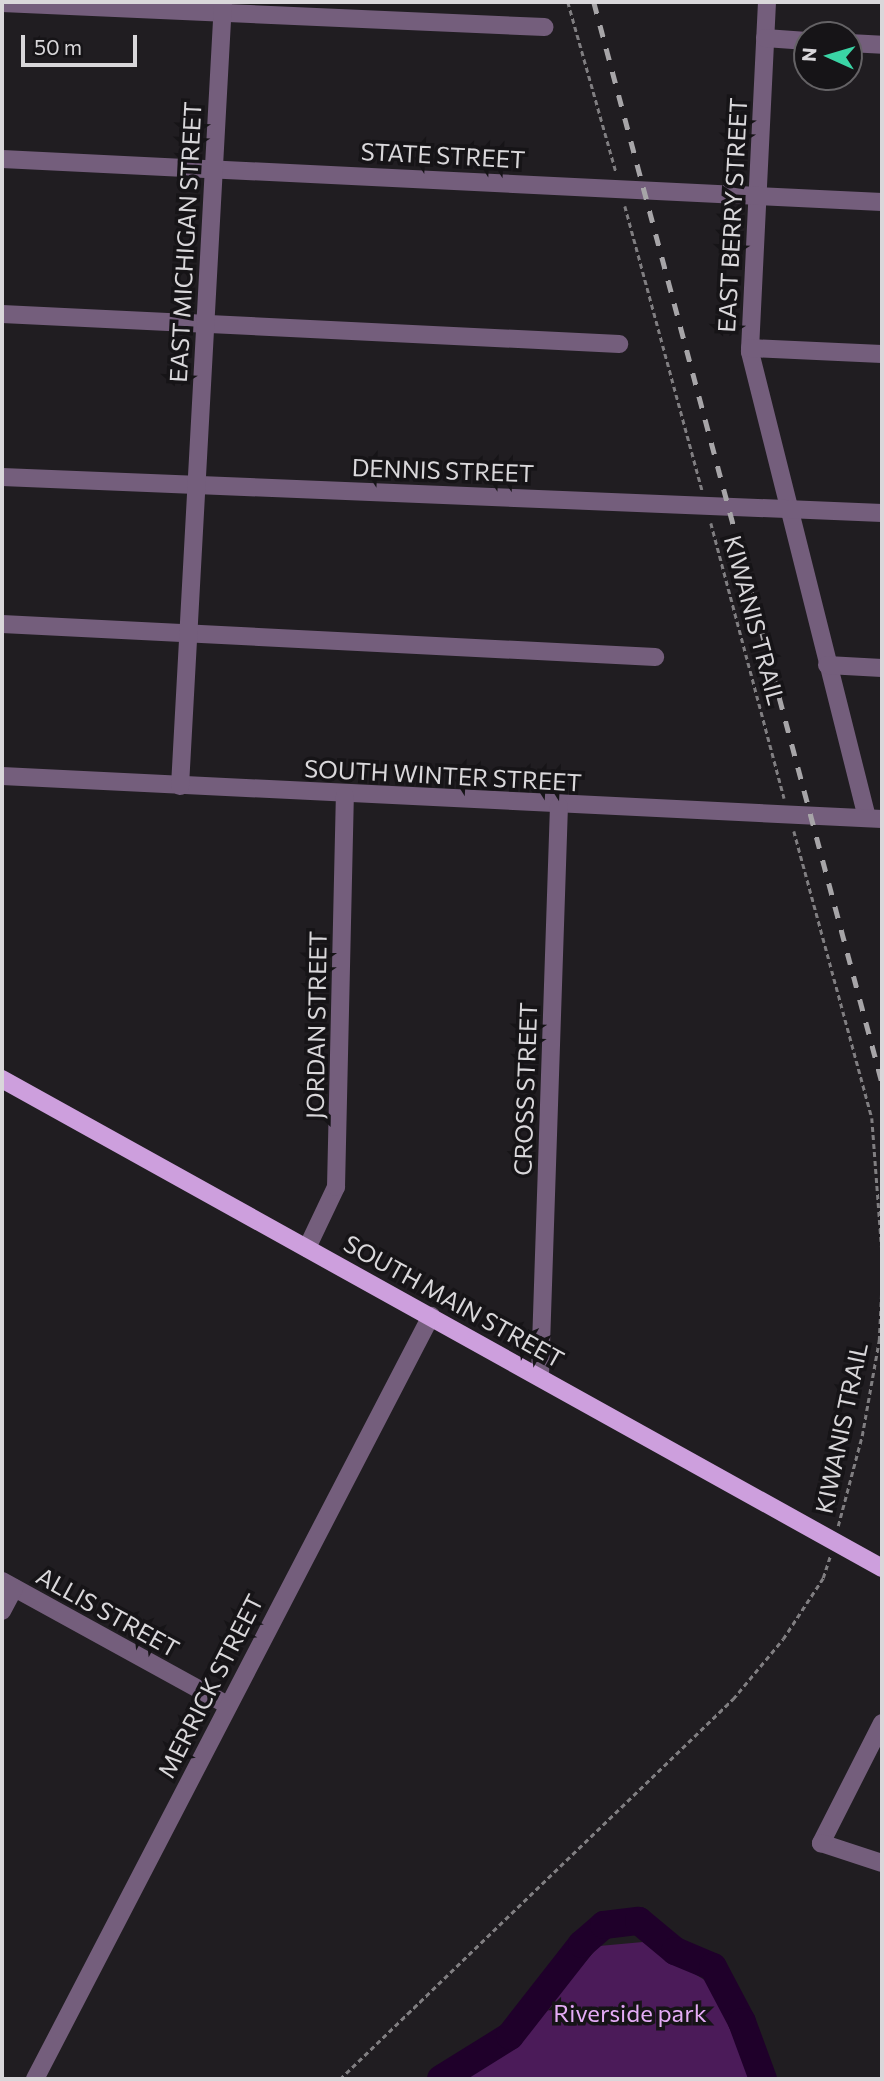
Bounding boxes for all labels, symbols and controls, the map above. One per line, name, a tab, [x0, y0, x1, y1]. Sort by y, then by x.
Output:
scale bar	[24, 21, 140, 65]
north arrow	[793, 21, 863, 91]
text: 50 m	[34, 34, 82, 59]
text: N	[797, 47, 821, 63]
street label: EAST BERRY STREET	[711, 97, 753, 333]
street label: EAST MICHIGAN STREET	[163, 101, 207, 383]
street label: STATE STREET	[360, 136, 526, 174]
street label: DENNIS STREET	[351, 452, 535, 488]
street label: KIWANIS TRAIL	[719, 532, 791, 708]
street label: SOUTH WINTER STREET	[303, 753, 583, 797]
street label: JORDAN STREET	[300, 931, 332, 1119]
street label: CROSS STREET	[508, 1002, 542, 1176]
street label: SOUTH MAIN STREET	[339, 1228, 569, 1374]
street label: KIWANIS TRAIL	[809, 1340, 873, 1516]
street label: ALLIS STREET	[32, 1561, 184, 1663]
street label: MERRICK STREET	[151, 1589, 269, 1783]
park label: Riverside park	[553, 1999, 707, 2027]

